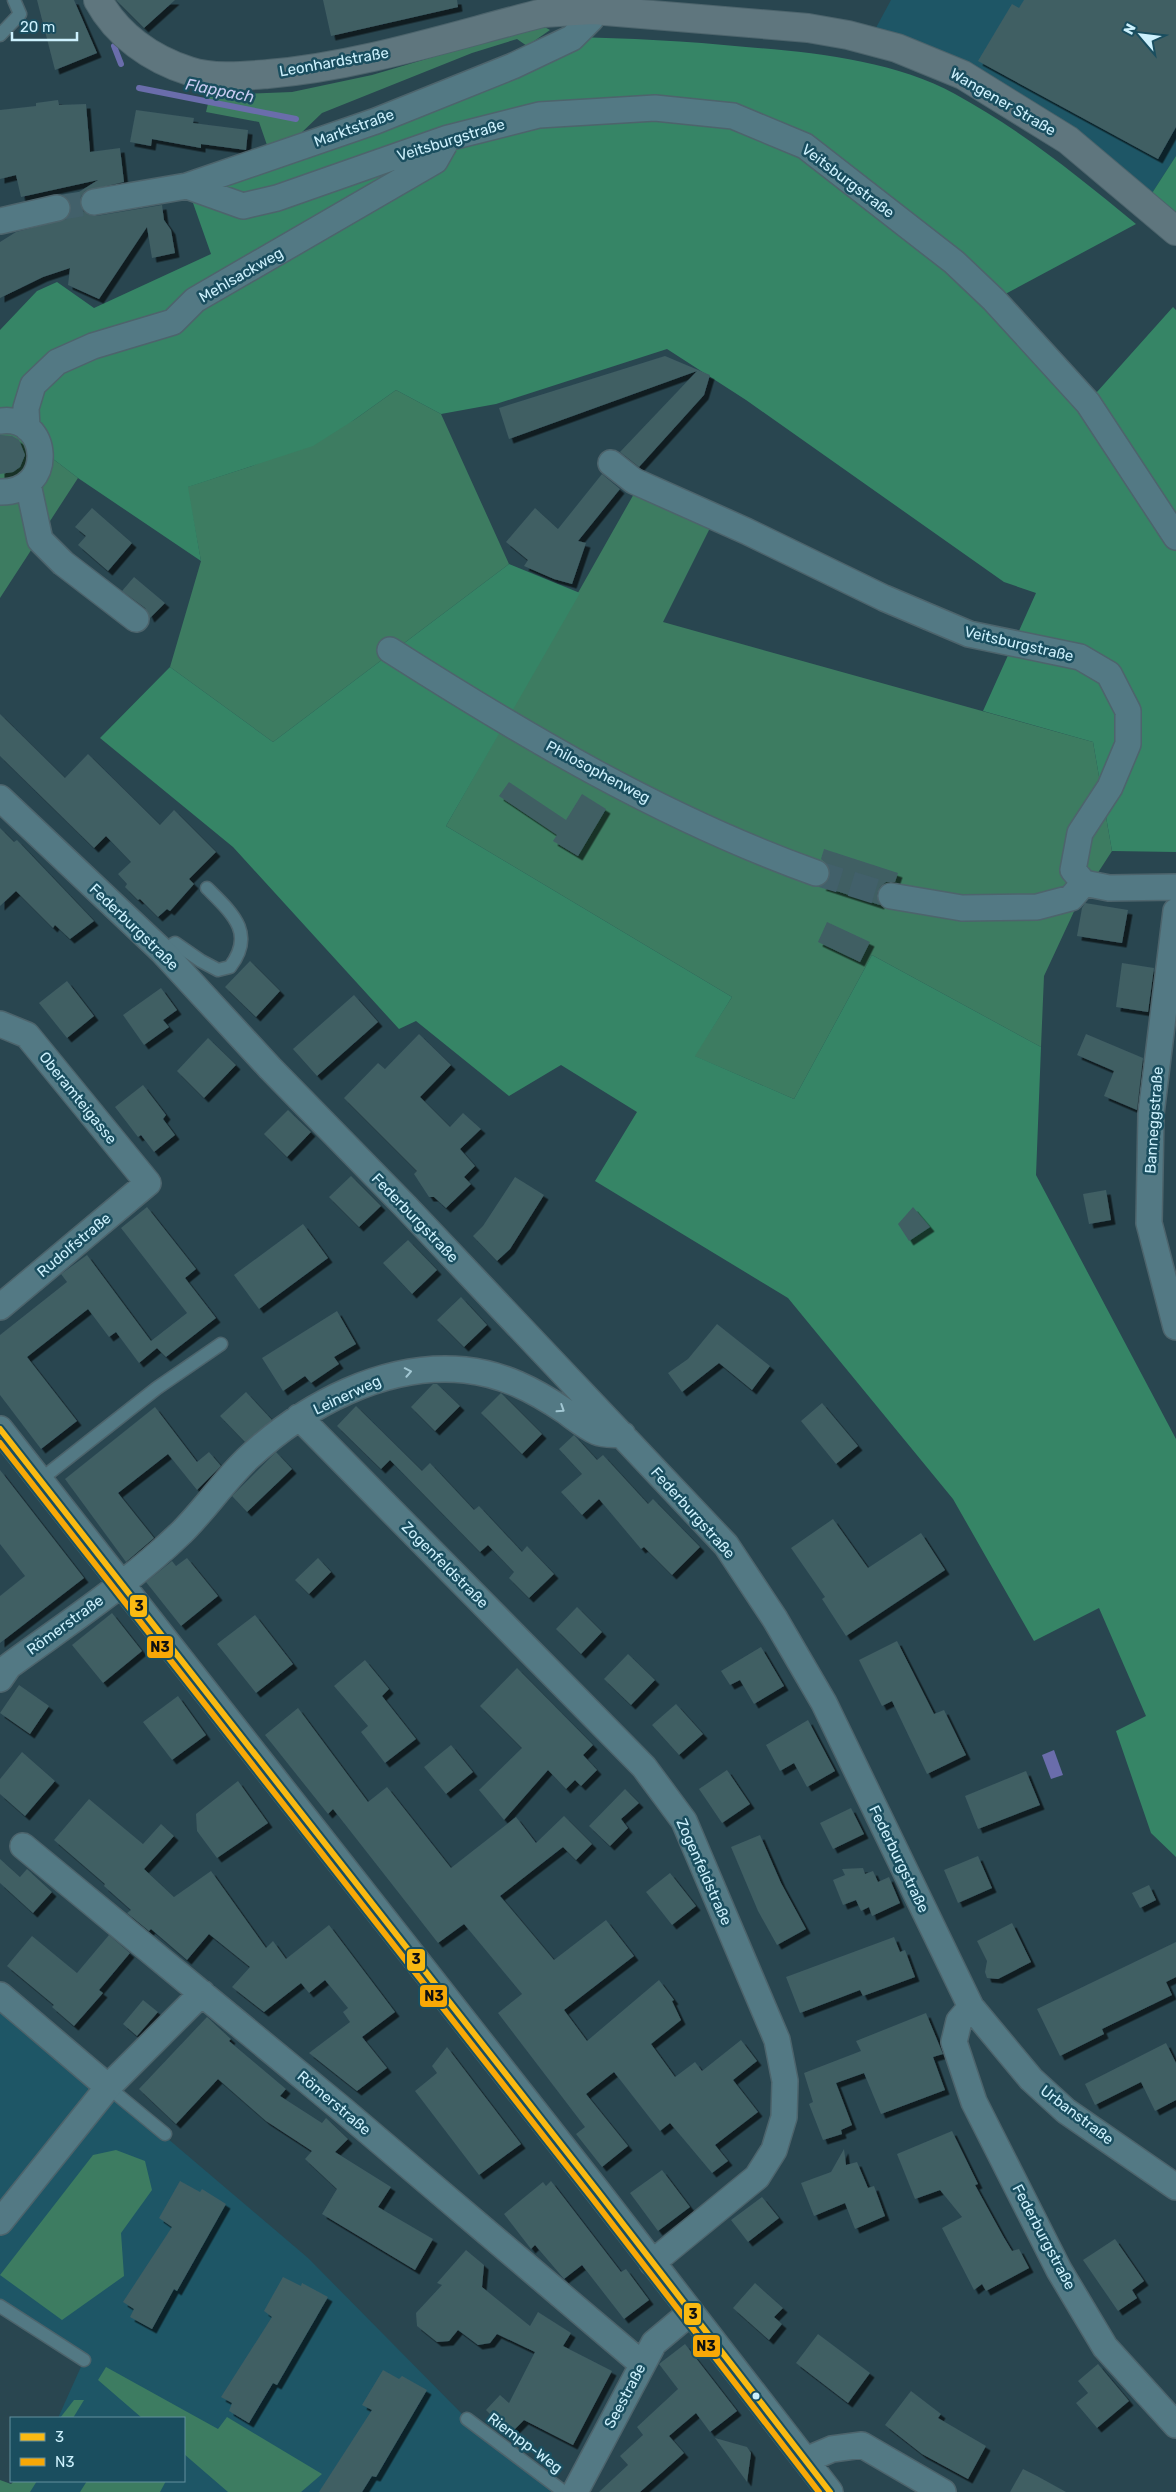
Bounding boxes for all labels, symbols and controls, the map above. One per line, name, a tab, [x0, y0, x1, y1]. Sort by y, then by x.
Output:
scale bar	[12, 10, 78, 42]
north arrow	[1116, 10, 1166, 60]
text: 20 m	[20, 18, 55, 36]
text: N	[1120, 21, 1140, 38]
street label: Leonhardstraße	[278, 44, 390, 80]
street label: Wangener Straße	[947, 64, 1059, 140]
water label: Flappach	[184, 75, 256, 106]
street label: Marktstraße	[311, 105, 397, 151]
street label: Veitsburgstraße	[395, 115, 507, 165]
street label: Veitsburgstraße	[798, 140, 898, 222]
street label: Mehlsackweg	[196, 244, 286, 306]
street label: Veitsburgstraße	[963, 623, 1075, 665]
street label: Philosophenweg	[543, 737, 653, 807]
street label: Federburgstraße	[86, 880, 182, 974]
street label: Oberamteigasse	[35, 1048, 121, 1148]
street label: Banneggstraße	[1141, 1066, 1167, 1174]
street label: Federburgstraße	[368, 1170, 462, 1266]
street label: Rudolfstraße	[34, 1209, 114, 1281]
one-way arrow	[404, 1367, 412, 1377]
street label: Leinerweg	[310, 1371, 384, 1419]
one-way arrow	[556, 1402, 565, 1412]
street label: Federburgstraße	[647, 1463, 739, 1563]
street label: Zogenfeldstraße	[398, 1518, 492, 1612]
street label: Römerstraße	[23, 1591, 107, 1659]
line badge: 3	[129, 1594, 148, 1618]
text: 3	[134, 1598, 144, 1615]
line badge: N3	[146, 1635, 174, 1659]
text: N3	[150, 1639, 170, 1656]
street label: Federburgstraße	[865, 1802, 933, 1916]
street label: Zogenfeldstraße	[672, 1816, 736, 1928]
line badge: 3	[406, 1948, 426, 1972]
text: 3	[411, 1951, 421, 1968]
line badge: N3	[419, 1984, 448, 2008]
text: N3	[424, 1988, 444, 2005]
street label: Römerstraße	[294, 2067, 374, 2139]
street label: Urbanstraße	[1037, 2082, 1117, 2148]
street label: Federburgstraße	[1009, 2181, 1079, 2293]
line badge: 3	[683, 2302, 702, 2326]
text: 3	[688, 2306, 698, 2323]
line badge: N3	[692, 2334, 721, 2358]
text: N3	[696, 2338, 716, 2355]
street label: Seestraße	[600, 2361, 650, 2431]
unlabelled marker	[751, 2391, 761, 2401]
street label: Riempp-Weg	[484, 2409, 566, 2477]
legend	[10, 2417, 185, 2482]
text: 3	[55, 2428, 64, 2446]
text: N3	[55, 2453, 74, 2471]

